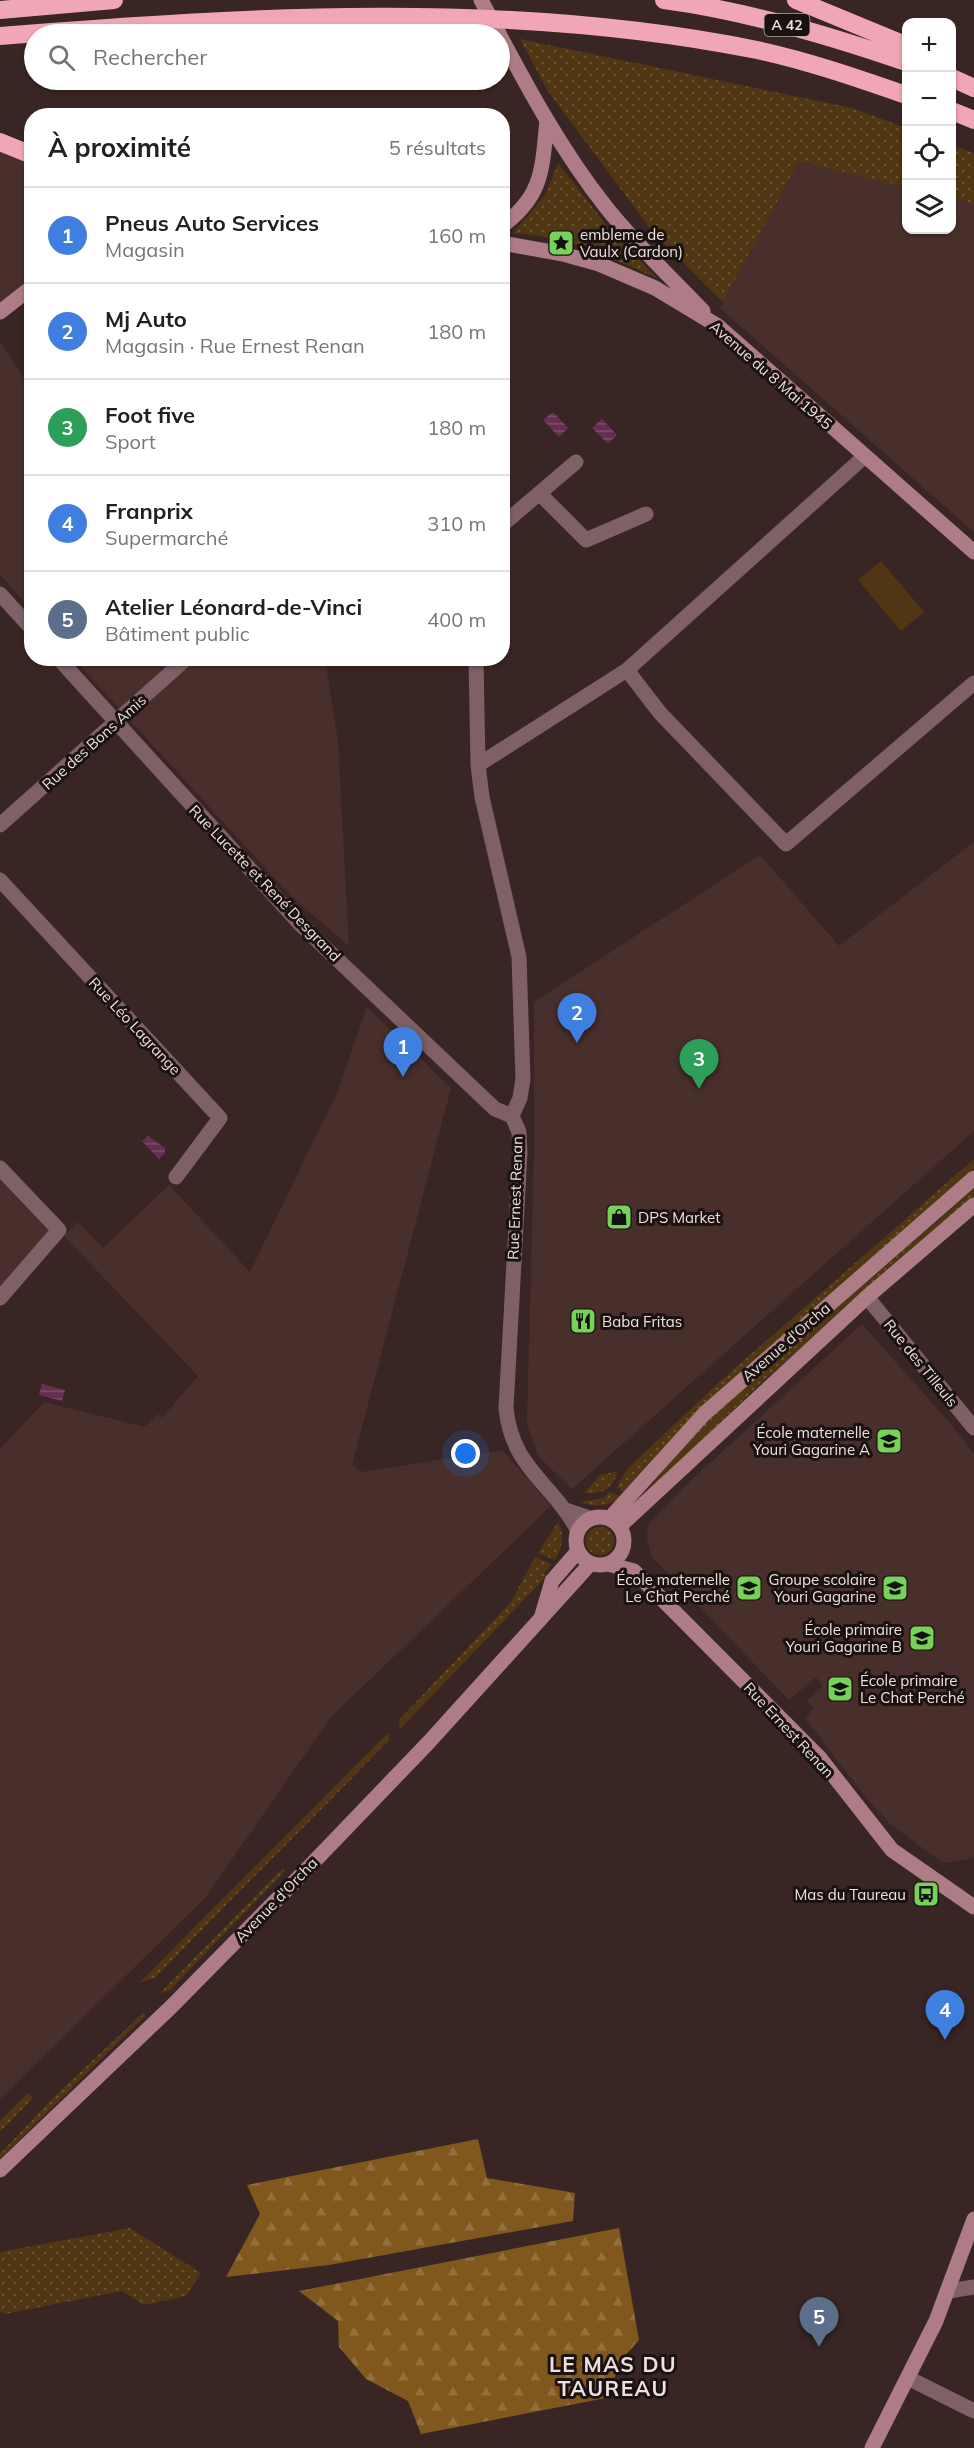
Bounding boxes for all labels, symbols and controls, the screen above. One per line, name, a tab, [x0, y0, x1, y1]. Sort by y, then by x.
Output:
road number: A 42	[764, 14, 810, 36]
map controls	[902, 18, 956, 234]
button: +	[902, 18, 956, 72]
search box	[24, 24, 510, 90]
icon: search	[45, 41, 78, 74]
text: Rechercher	[93, 43, 207, 71]
button: −	[902, 72, 956, 126]
button: locate	[902, 126, 956, 180]
text: À proximité	[48, 131, 191, 164]
text: 5 résultats	[389, 135, 486, 160]
button: layers	[902, 180, 956, 234]
text: Pneus Auto Services	[105, 209, 319, 237]
text: 1	[62, 223, 74, 248]
text: 160 m	[427, 223, 486, 248]
place label: embleme de Vaulx (Cardon)	[580, 225, 683, 261]
place icon: embleme de Vaulx (Cardon)	[546, 228, 576, 258]
text: Magasin	[105, 237, 185, 262]
text: Mj Auto	[105, 305, 187, 333]
street label: Avenue du 8 Mai 1945	[706, 317, 836, 433]
text: 2	[62, 319, 74, 344]
text: 180 m	[427, 319, 486, 344]
text: Magasin · Rue Ernest Renan	[105, 333, 365, 358]
text: Foot five	[105, 401, 195, 429]
text: 3	[62, 415, 74, 440]
text: 180 m	[427, 415, 486, 440]
text: Sport	[105, 429, 156, 454]
text: Franprix	[105, 497, 193, 525]
text: 4	[62, 511, 74, 536]
text: 310 m	[427, 511, 486, 536]
text: Supermarché	[105, 525, 228, 550]
text: Atelier Léonard-de-Vinci	[105, 593, 362, 621]
text: 5	[62, 607, 74, 632]
text: 400 m	[427, 607, 486, 632]
text: Bâtiment public	[105, 621, 250, 646]
street label: Rue des Bons Amis	[38, 690, 150, 794]
street label: Rue Lucette et René Desgrand	[185, 801, 345, 965]
street label: Rue Léo Lagrange	[85, 973, 185, 1079]
pin: 2	[558, 994, 596, 1043]
pin: 1	[384, 1028, 422, 1077]
pin: 3	[680, 1040, 718, 1089]
street label: Rue Ernest Renan	[503, 1136, 527, 1260]
shop icon: DPS Market	[604, 1202, 634, 1232]
place label: DPS Market	[638, 1208, 721, 1227]
street label: Avenue d'Orcha	[738, 1299, 834, 1385]
restaurant icon: Baba Fritas	[568, 1306, 598, 1336]
place label: Baba Fritas	[602, 1312, 682, 1331]
street label: Rue des Tilleuls	[880, 1315, 962, 1411]
place label: École maternelle Youri Gagarine A	[752, 1423, 870, 1459]
school or university icon: École maternelle Youri Gagarine A	[874, 1426, 904, 1456]
your location	[451, 1439, 480, 1468]
place label: École maternelle Le Chat Perché	[617, 1570, 730, 1606]
place label: Groupe scolaire Youri Gagarine	[768, 1570, 876, 1606]
school or university icon: École maternelle Le Chat Perché	[734, 1573, 764, 1603]
school or university icon: Groupe scolaire Youri Gagarine	[880, 1573, 910, 1603]
place label: École primaire Youri Gagarine B	[785, 1620, 902, 1656]
school or university icon: École primaire Youri Gagarine B	[907, 1623, 937, 1653]
place label: École primaire Le Chat Perché	[860, 1671, 965, 1707]
school or university icon: École primaire Le Chat Perché	[825, 1674, 855, 1704]
street label: Rue Ernest Renan	[740, 1678, 838, 1782]
street label: Avenue d'Orcha	[231, 1854, 321, 1946]
bus stop icon: Mas du Taureau	[911, 1879, 941, 1909]
place label: Mas du Taureau	[794, 1885, 906, 1904]
pin: 4	[926, 1990, 964, 2040]
pin: 5	[800, 2298, 838, 2347]
district label: LE MAS DU TAUREAU	[549, 2351, 677, 2401]

